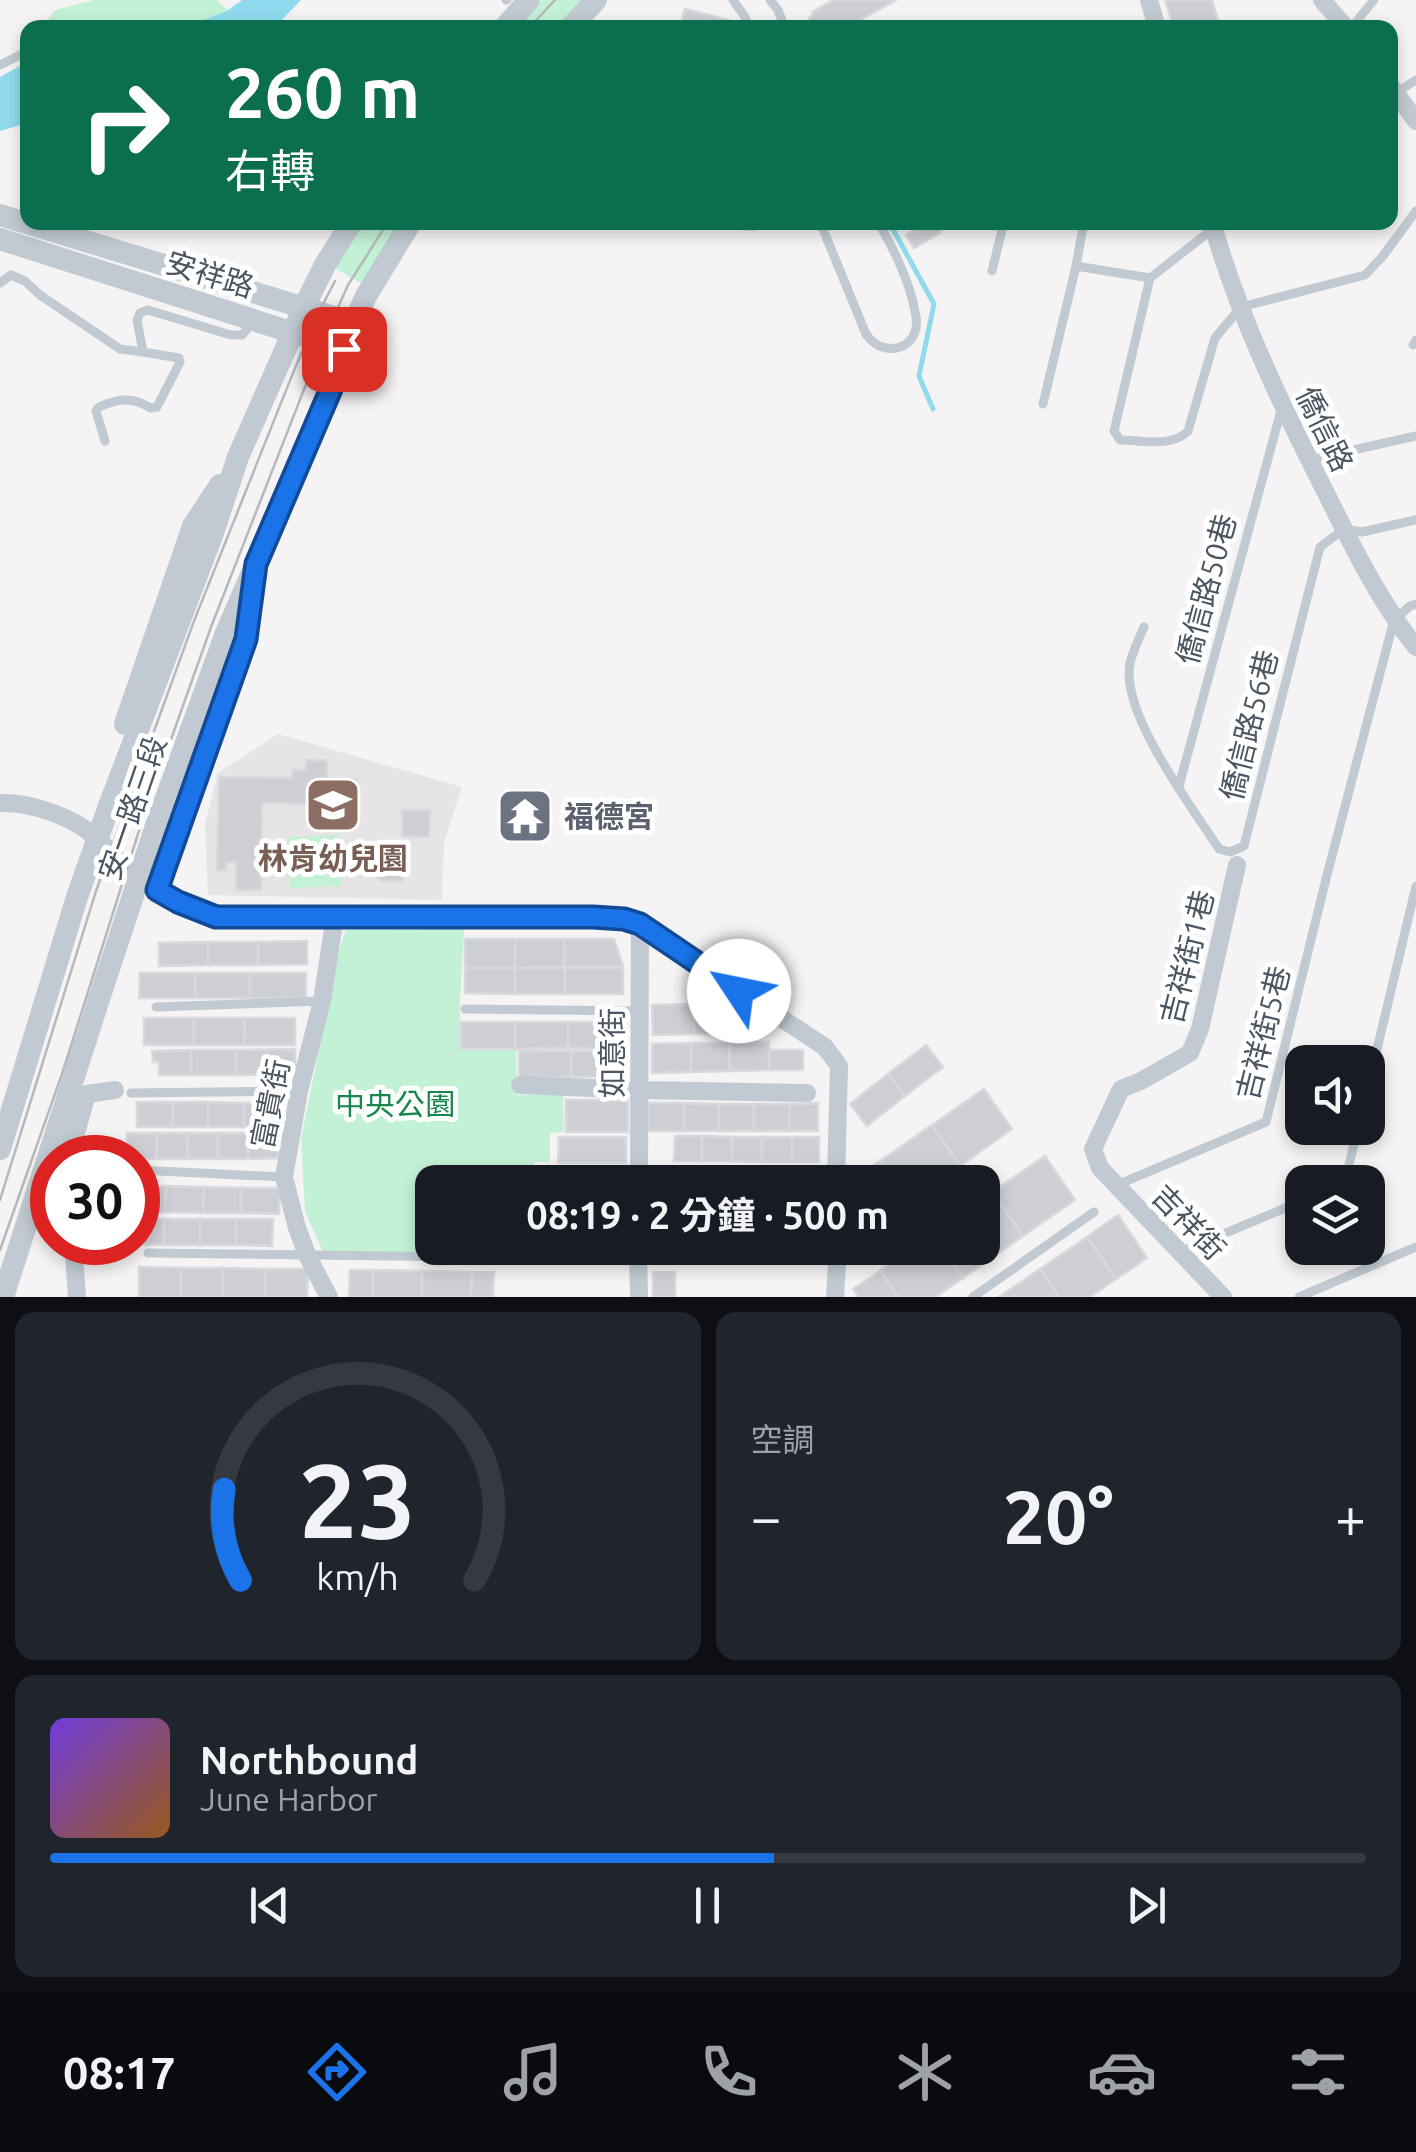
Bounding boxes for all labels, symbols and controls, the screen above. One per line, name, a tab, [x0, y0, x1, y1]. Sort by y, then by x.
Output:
text: 260 m	[225, 53, 420, 131]
icon: right	[60, 60, 190, 190]
text: 右轉	[225, 145, 315, 196]
street label: 安祥路	[162, 245, 258, 303]
pin	[302, 307, 387, 392]
icon: arrive	[317, 322, 372, 377]
street label: 僑信路	[1290, 381, 1360, 477]
street label: 僑信路50巷	[1170, 510, 1242, 668]
street label: 僑信路56巷	[1214, 646, 1284, 804]
street label: 安一路三段	[92, 732, 172, 884]
school or university icon: 林肯幼兒園	[303, 775, 363, 835]
temple icon: 福德宮	[495, 786, 555, 846]
place label: 福德宮	[564, 799, 654, 833]
place label: 林肯幼兒園	[258, 841, 408, 875]
street label: 吉祥街1巷	[1154, 886, 1220, 1028]
position arrow	[687, 939, 791, 1043]
street label: 吉祥街5巷	[1230, 962, 1296, 1104]
street label: 如意街	[595, 1008, 629, 1098]
map controls	[1285, 1045, 1385, 1265]
button: sound	[1285, 1045, 1385, 1145]
street label: 富貴街	[245, 1057, 295, 1151]
park label: 中央公園	[335, 1087, 455, 1121]
speed limit sign: 30	[30, 1135, 160, 1265]
button: layers	[1285, 1165, 1385, 1265]
street label: 吉祥街	[1146, 1178, 1232, 1266]
text: 08:19 · 2 分鐘 · 500 m	[526, 1194, 889, 1236]
text: 空調	[751, 1421, 815, 1457]
text: 23	[299, 1441, 416, 1558]
text: 20°	[1003, 1474, 1114, 1558]
text: −	[751, 1486, 782, 1547]
text: +	[1335, 1486, 1366, 1547]
text: km/h	[316, 1557, 399, 1597]
text: Northbound	[200, 1739, 418, 1781]
text: June Harbor	[200, 1781, 378, 1817]
icon: previous	[242, 1878, 297, 1933]
icon: pause	[680, 1878, 735, 1933]
icon: next	[1119, 1878, 1174, 1933]
icon: directions	[302, 2037, 372, 2107]
icon: music	[498, 2037, 568, 2107]
icon: phone	[694, 2037, 764, 2107]
icon: climate	[890, 2037, 960, 2107]
icon: car	[1087, 2037, 1157, 2107]
icon: filters	[1283, 2037, 1353, 2107]
text: 08:17	[63, 2047, 176, 2098]

